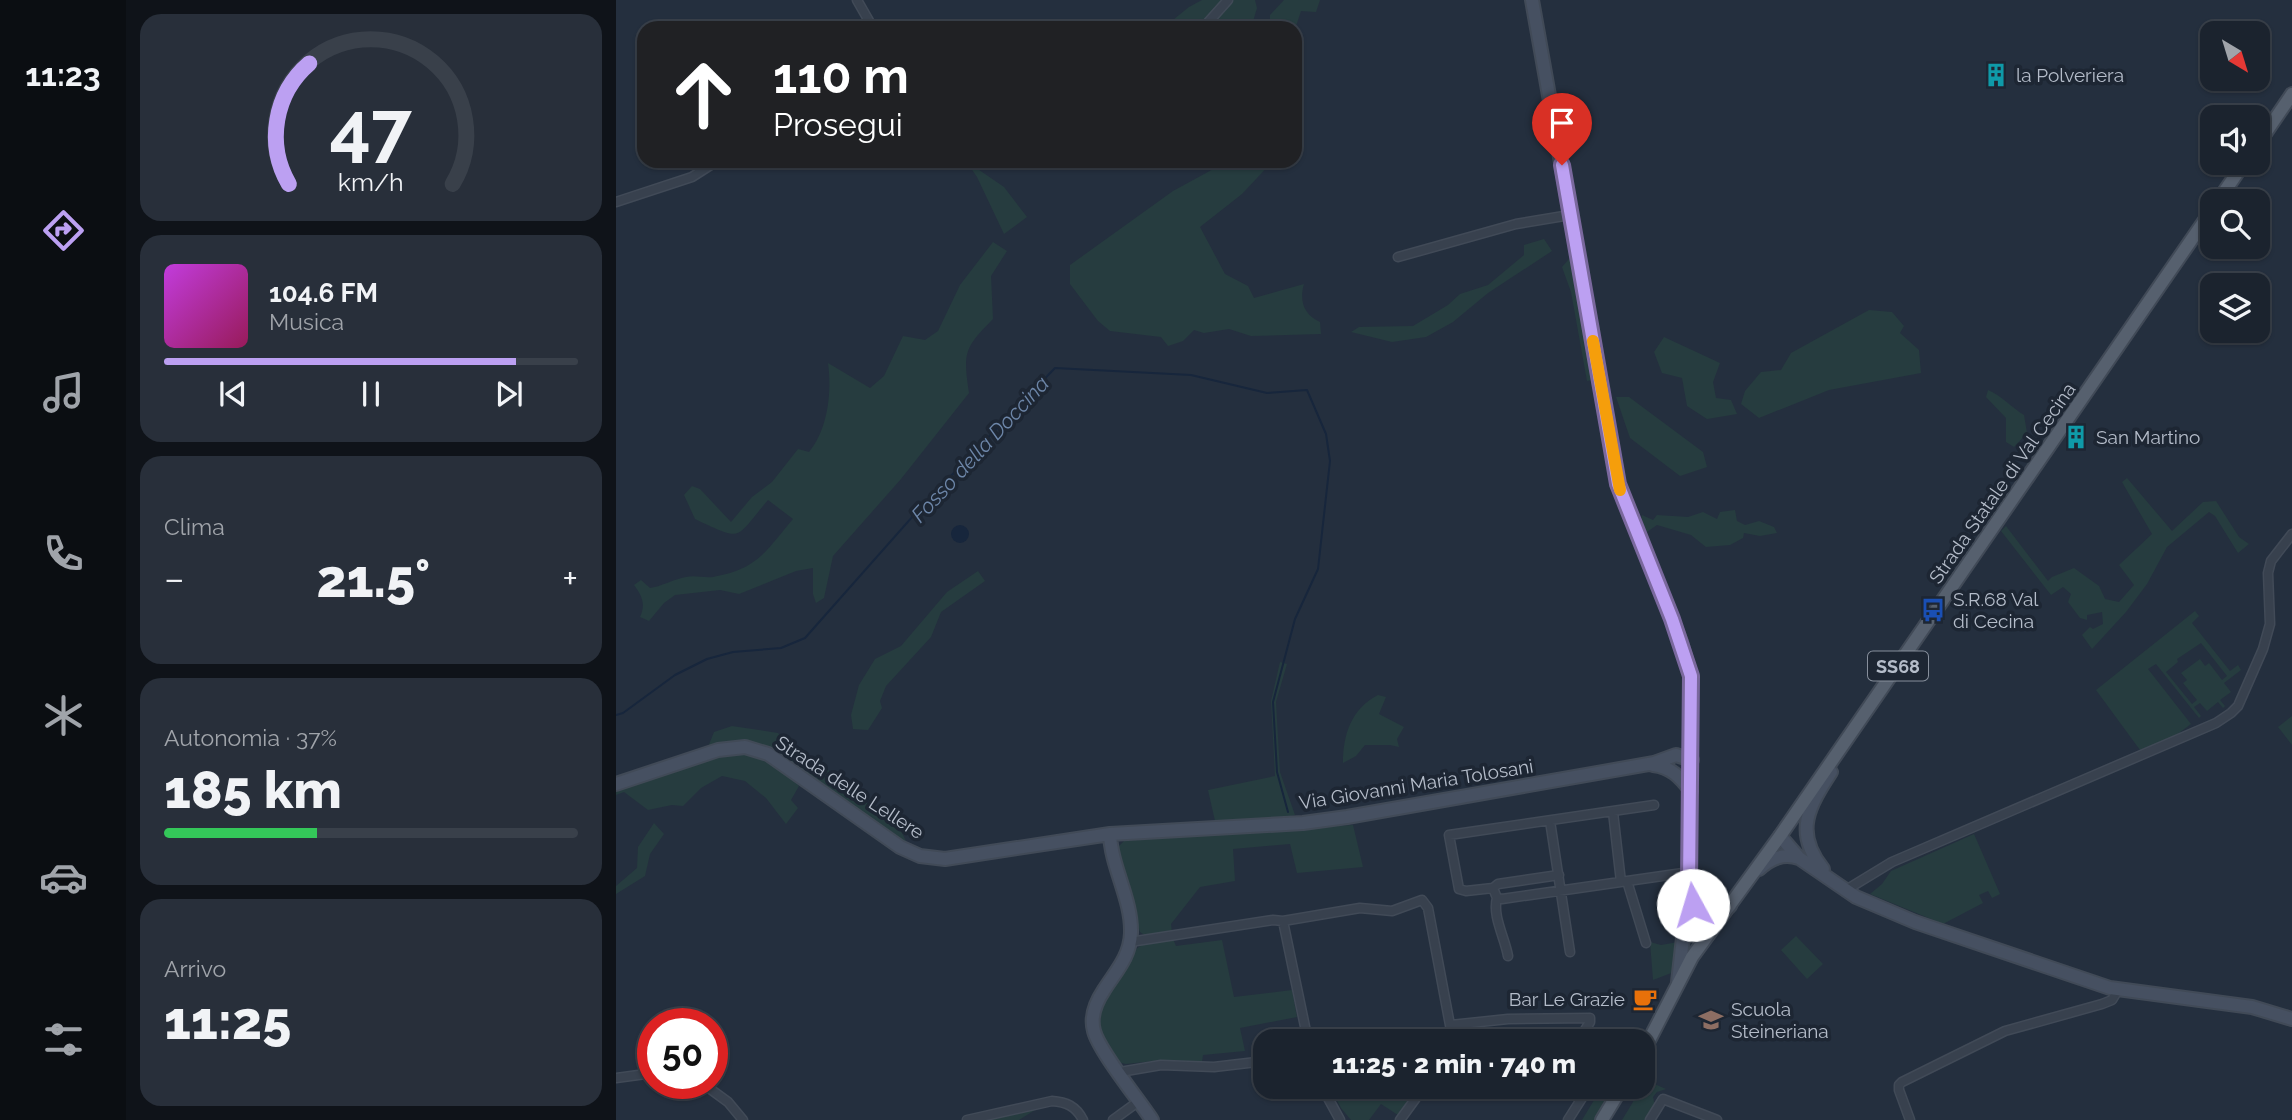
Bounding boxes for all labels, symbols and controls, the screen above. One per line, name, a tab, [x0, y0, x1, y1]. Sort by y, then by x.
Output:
north arrow	[2200, 21, 2270, 91]
map controls	[2200, 21, 2270, 343]
text: 110 m	[773, 47, 909, 104]
icon: ahead	[658, 49, 749, 140]
text: 11:23	[25, 56, 101, 93]
building icon: la Polveriera	[1982, 61, 2010, 89]
place label: la Polveriera	[2016, 64, 2124, 86]
text: 47	[330, 86, 412, 171]
pin	[1532, 93, 1592, 165]
icon: arrive	[1543, 104, 1581, 142]
button: sound	[2200, 105, 2270, 175]
text: Prosegui	[773, 106, 903, 143]
text: km/h	[338, 166, 404, 196]
button: search	[2200, 189, 2270, 259]
icon: directions	[39, 206, 88, 255]
button: layers	[2200, 273, 2270, 343]
text: 104.6 FM	[269, 278, 378, 308]
text: Musica	[269, 308, 344, 335]
icon: music	[39, 368, 88, 417]
water label: Fosso della Doccina	[906, 371, 1054, 527]
icon: previous	[214, 375, 252, 413]
icon: pause	[352, 375, 390, 413]
icon: next	[490, 375, 528, 413]
street label: Strada Statale di Val Cecina	[1924, 379, 2080, 587]
building icon: San Martino	[2062, 423, 2090, 451]
place label: San Martino	[2096, 426, 2200, 448]
text: Clima	[164, 513, 225, 540]
icon: phone	[39, 529, 88, 578]
text: 21.5°	[316, 548, 430, 609]
text: −	[164, 556, 184, 601]
text: +	[562, 556, 578, 601]
place label: S.R.68 Val di Cecina	[1953, 588, 2039, 632]
bus stop icon: S.R.68 Val di Cecina	[1919, 596, 1947, 624]
road number: SS68	[1868, 652, 1928, 680]
icon: climate	[39, 691, 88, 740]
text: Autonomia · 37%	[164, 724, 337, 751]
street label: Strada delle Lellere	[772, 731, 928, 843]
street label: Via Giovanni Maria Tolosani	[1297, 755, 1535, 813]
text: 185 km	[164, 759, 342, 820]
icon: car	[39, 853, 88, 902]
position arrow	[1656, 868, 1730, 942]
text: Arrivo	[164, 955, 226, 982]
cafe icon: Bar Le Grazie	[1631, 985, 1659, 1013]
place label: Bar Le Grazie	[1509, 988, 1625, 1010]
text: 11:25	[164, 990, 291, 1051]
place label: Scuola Steineriana	[1731, 998, 1829, 1042]
school or university icon: Scuola Steineriana	[1697, 1006, 1725, 1034]
speed limit sign: 50	[637, 1008, 728, 1099]
icon: filters	[39, 1015, 88, 1064]
text: 11:25 · 2 min · 740 m	[1332, 1049, 1576, 1079]

